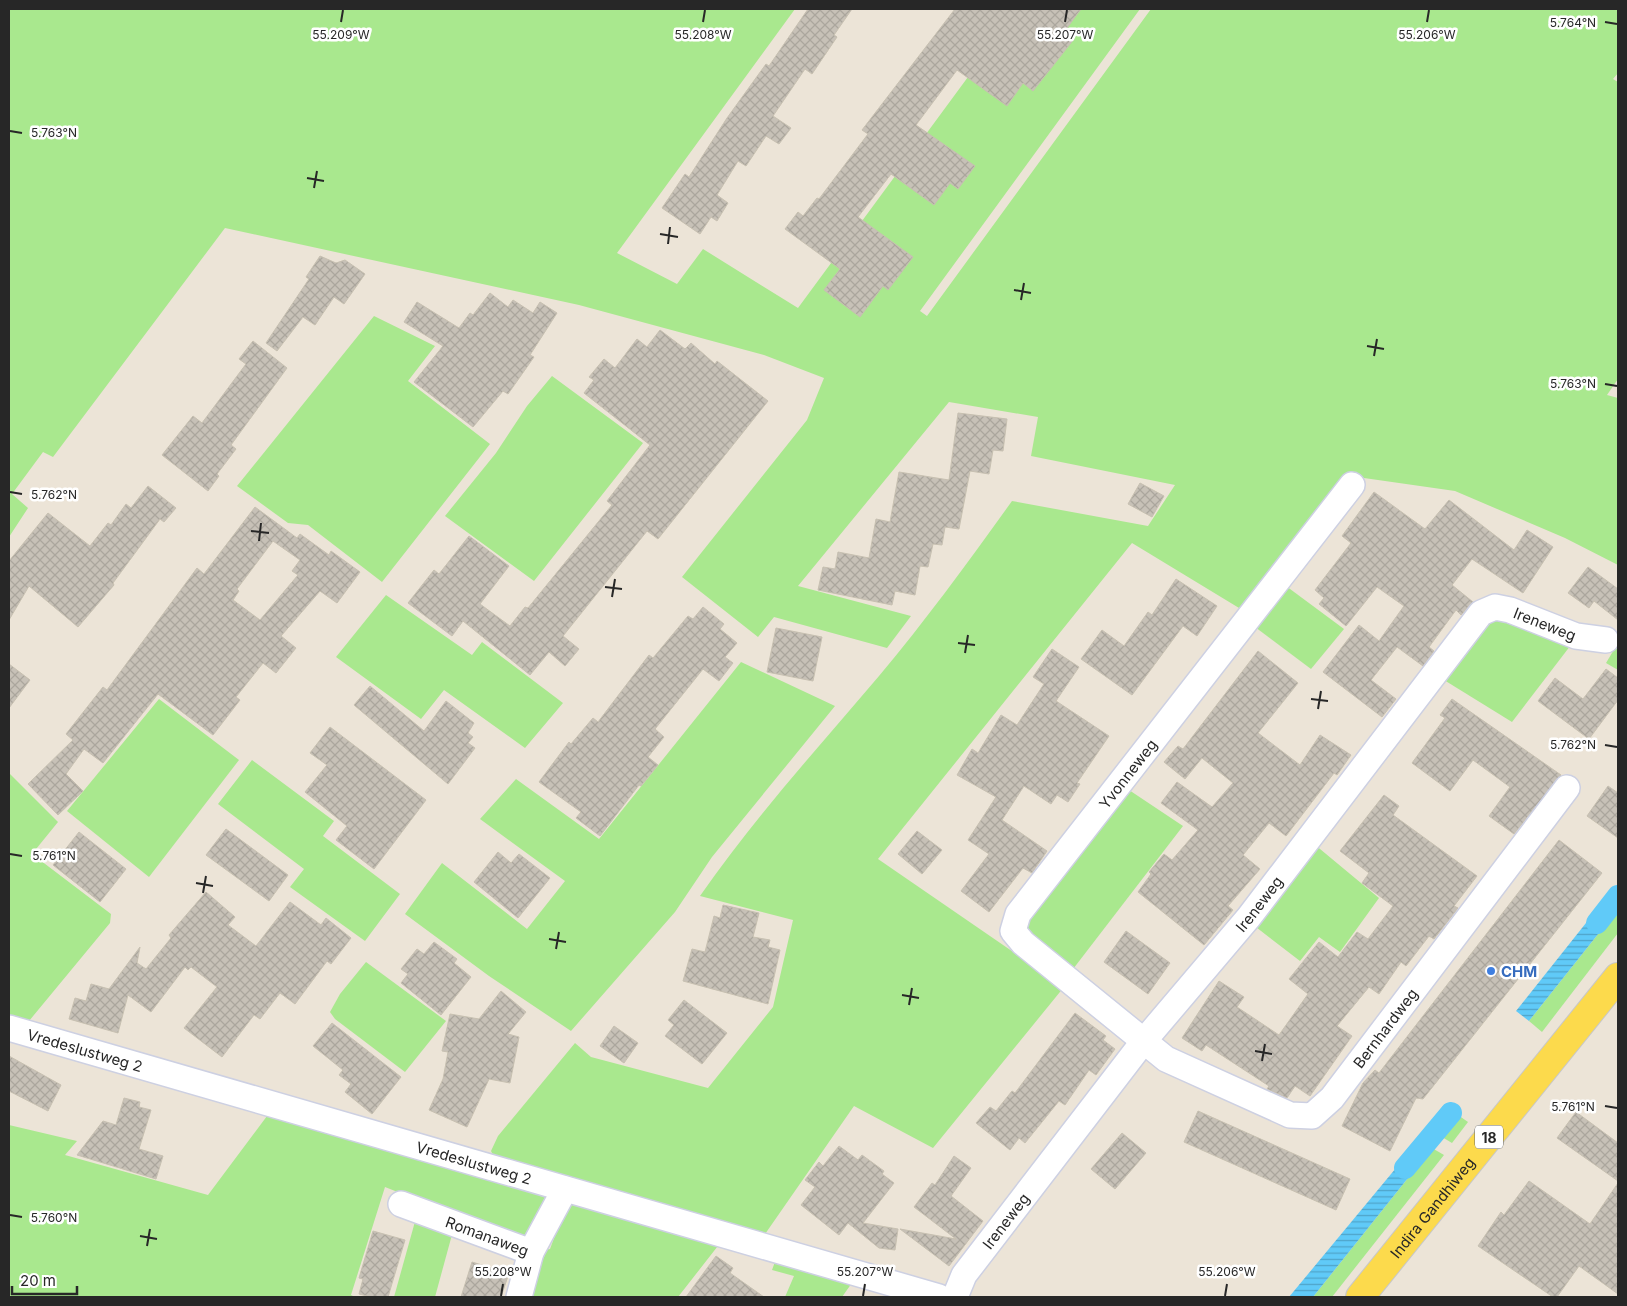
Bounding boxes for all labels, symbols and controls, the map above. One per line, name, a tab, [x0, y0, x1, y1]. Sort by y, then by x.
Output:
text: 5.764°N	[1550, 15, 1596, 30]
text: 55.209°W	[312, 27, 370, 42]
text: 55.208°W	[674, 27, 732, 42]
text: 55.207°W	[1037, 27, 1093, 42]
text: 55.206°W	[1398, 27, 1456, 42]
text: 5.763°N	[31, 125, 77, 140]
text: 5.763°N	[1550, 376, 1596, 391]
text: 5.762°N	[31, 487, 77, 502]
street label: Ireneweg	[1511, 603, 1579, 645]
street label: Yvonneweg	[1095, 735, 1161, 813]
text: 5.762°N	[1550, 737, 1596, 752]
text: 5.761°N	[32, 848, 76, 863]
street label: Ireneweg	[1231, 872, 1286, 936]
place label: CHM	[1501, 962, 1537, 981]
marker: CHM	[1485, 965, 1497, 977]
street label: Bernhardweg	[1349, 984, 1421, 1072]
street label: Vredeslustweg 2	[25, 1024, 145, 1076]
text: 5.761°N	[1551, 1099, 1595, 1114]
road number: 18	[1475, 1126, 1503, 1148]
street label: Vredeslustweg 2	[414, 1137, 534, 1188]
street label: Indira Gandhiweg	[1386, 1153, 1479, 1262]
street label: Ireneweg	[978, 1189, 1033, 1253]
text: 5.760°N	[31, 1210, 77, 1225]
street label: Romanaweg	[443, 1212, 532, 1260]
scale bar	[12, 1264, 78, 1296]
text: 55.208°W	[474, 1264, 532, 1279]
text: 55.207°W	[837, 1264, 893, 1279]
text: 55.206°W	[1198, 1264, 1256, 1279]
text: 20 m	[20, 1271, 56, 1290]

